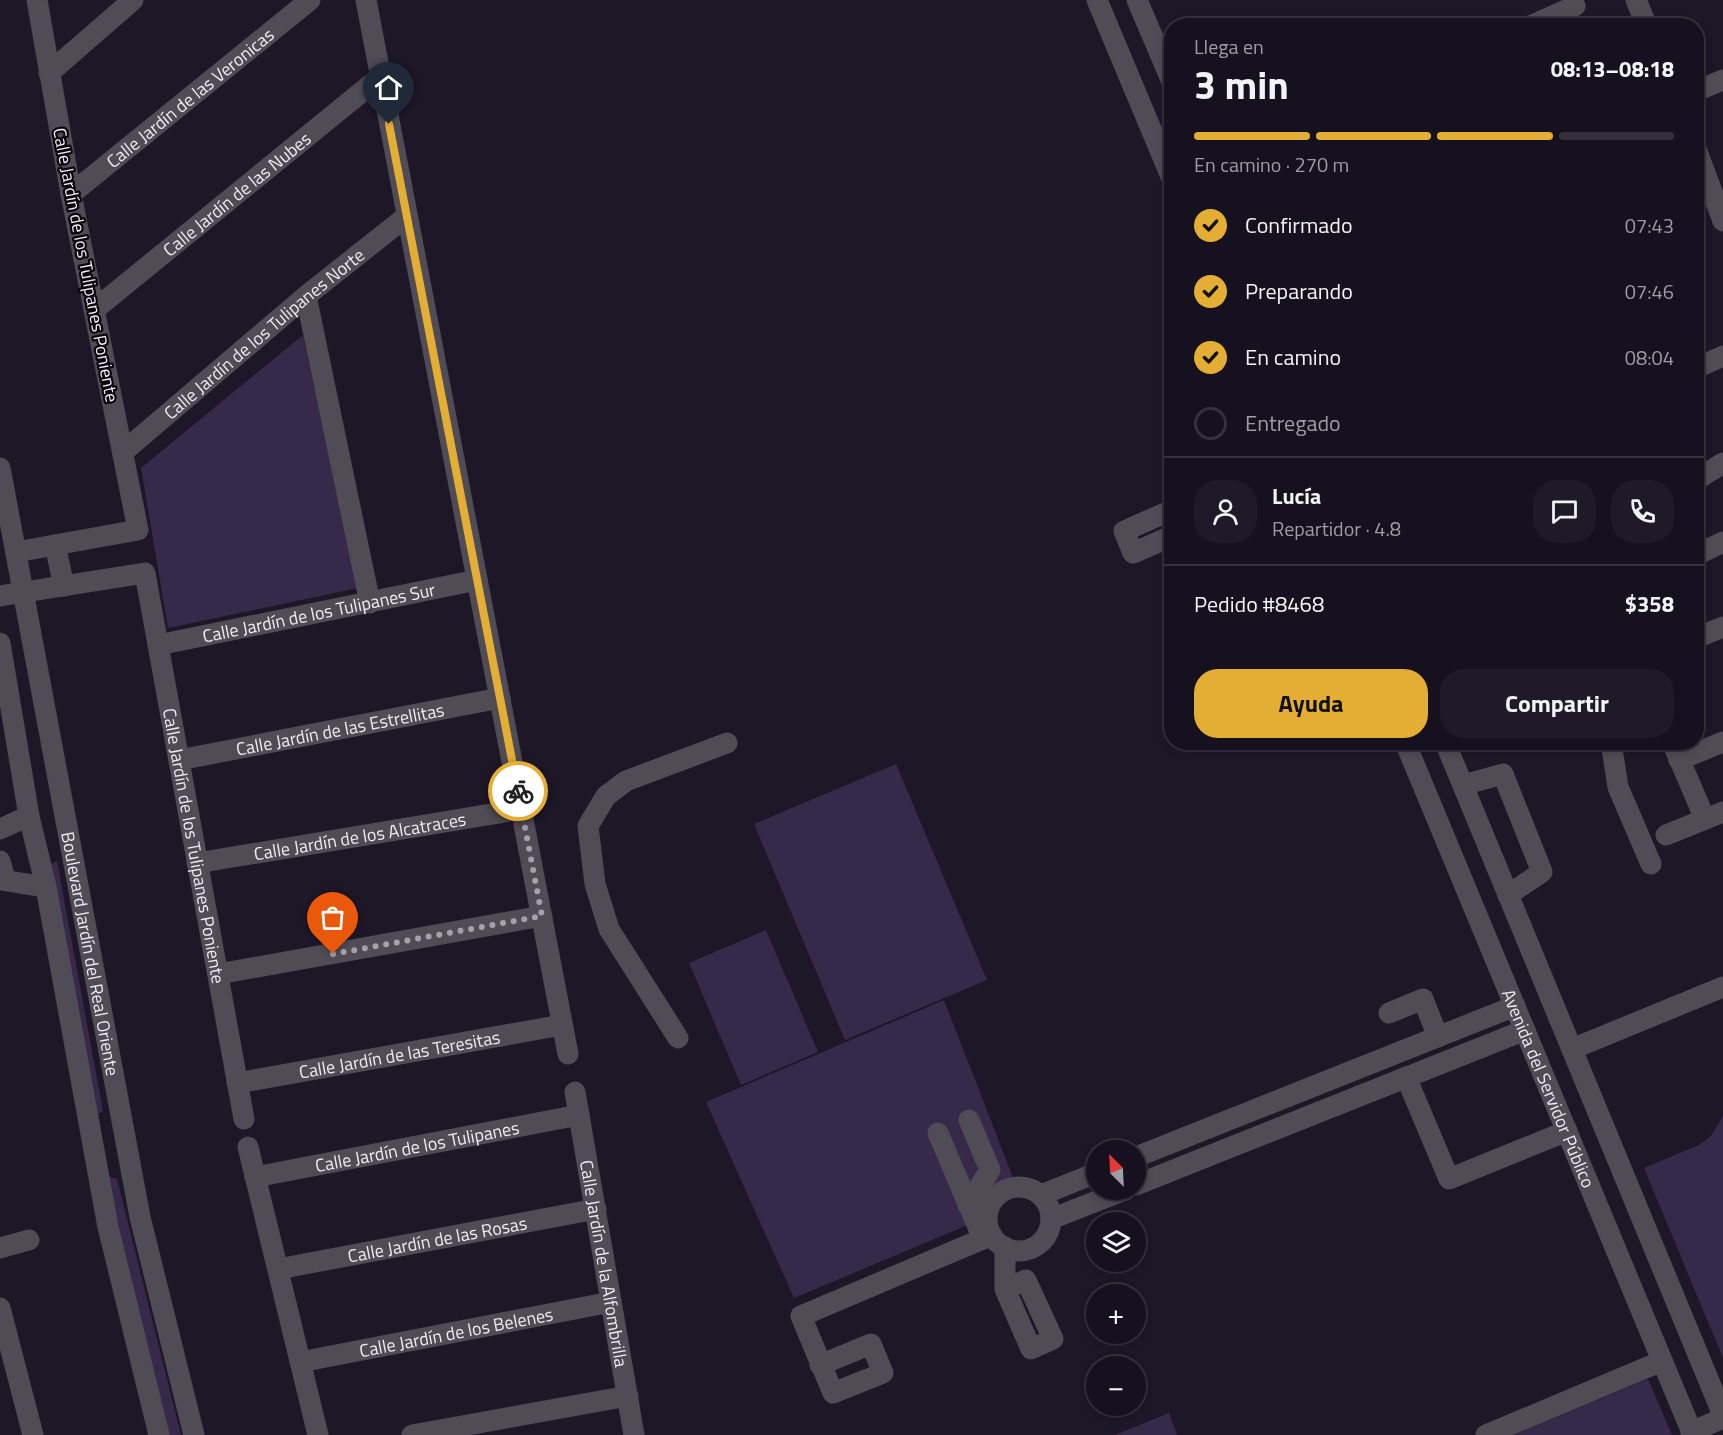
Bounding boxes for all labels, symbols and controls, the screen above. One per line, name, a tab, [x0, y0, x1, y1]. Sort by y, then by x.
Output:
street label: Calle Jardín de las Veronicas	[100, 21, 280, 174]
text: Llega en	[1194, 31, 1264, 62]
text: 08:13–08:18	[1551, 52, 1674, 86]
text: 3 min	[1194, 55, 1289, 114]
pin	[363, 62, 414, 124]
icon: home	[372, 71, 405, 104]
street label: Calle Jardín de los Tulipanes Poniente	[46, 125, 126, 405]
street label: Calle Jardín de las Nubes	[157, 125, 317, 262]
text: En camino · 270 m	[1194, 149, 1349, 180]
text: Confirmado	[1245, 208, 1353, 242]
icon: check	[1194, 209, 1227, 242]
text: 07:43	[1625, 210, 1674, 241]
street label: Calle Jardín de los Tulipanes Norte	[157, 241, 370, 426]
text: Preparando	[1245, 274, 1353, 308]
icon: check	[1194, 275, 1227, 308]
text: 07:46	[1625, 276, 1674, 307]
text: En camino	[1245, 340, 1341, 374]
icon: check	[1194, 341, 1227, 374]
text: 08:04	[1625, 342, 1674, 373]
text: Entregado	[1245, 406, 1341, 440]
text: Lucía	[1272, 479, 1321, 513]
button: person	[1194, 480, 1257, 543]
button: chat	[1533, 480, 1596, 543]
button: phone	[1611, 480, 1674, 543]
text: Repartidor · 4.8	[1272, 513, 1401, 544]
street label: Calle Jardín de los Tulipanes Sur	[200, 575, 438, 649]
text: Pedido #8468	[1194, 587, 1324, 621]
text: $358	[1625, 587, 1674, 621]
button: Ayuda	[1194, 669, 1428, 738]
button: Compartir	[1440, 669, 1674, 738]
street label: Calle Jardín de las Estrellitas	[234, 696, 446, 762]
street label: Calle Jardín de los Tulipanes Poniente	[156, 706, 233, 986]
courier	[488, 761, 548, 821]
icon: bike	[502, 775, 535, 808]
street label: Calle Jardín de los Alcatraces	[252, 805, 468, 867]
street label: Boulevard Jardín del Real Oriente	[55, 829, 127, 1078]
pin	[307, 892, 358, 954]
icon: bag	[316, 901, 349, 934]
street label: Avenida del Servidor Público	[1496, 985, 1602, 1192]
street label: Calle Jardín de las Teresitas	[297, 1023, 502, 1085]
street label: Calle Jardín de los Tulipanes	[313, 1113, 521, 1179]
north arrow	[1086, 1140, 1146, 1200]
map controls	[1086, 1140, 1146, 1416]
street label: Calle Jardín de la Alfombrilla	[573, 1158, 636, 1369]
street label: Calle Jardín de las Rosas	[345, 1209, 529, 1269]
button: layers	[1086, 1212, 1146, 1272]
button: +	[1086, 1284, 1146, 1344]
street label: Calle Jardín de los Belenes	[357, 1300, 555, 1364]
button: −	[1086, 1356, 1146, 1416]

